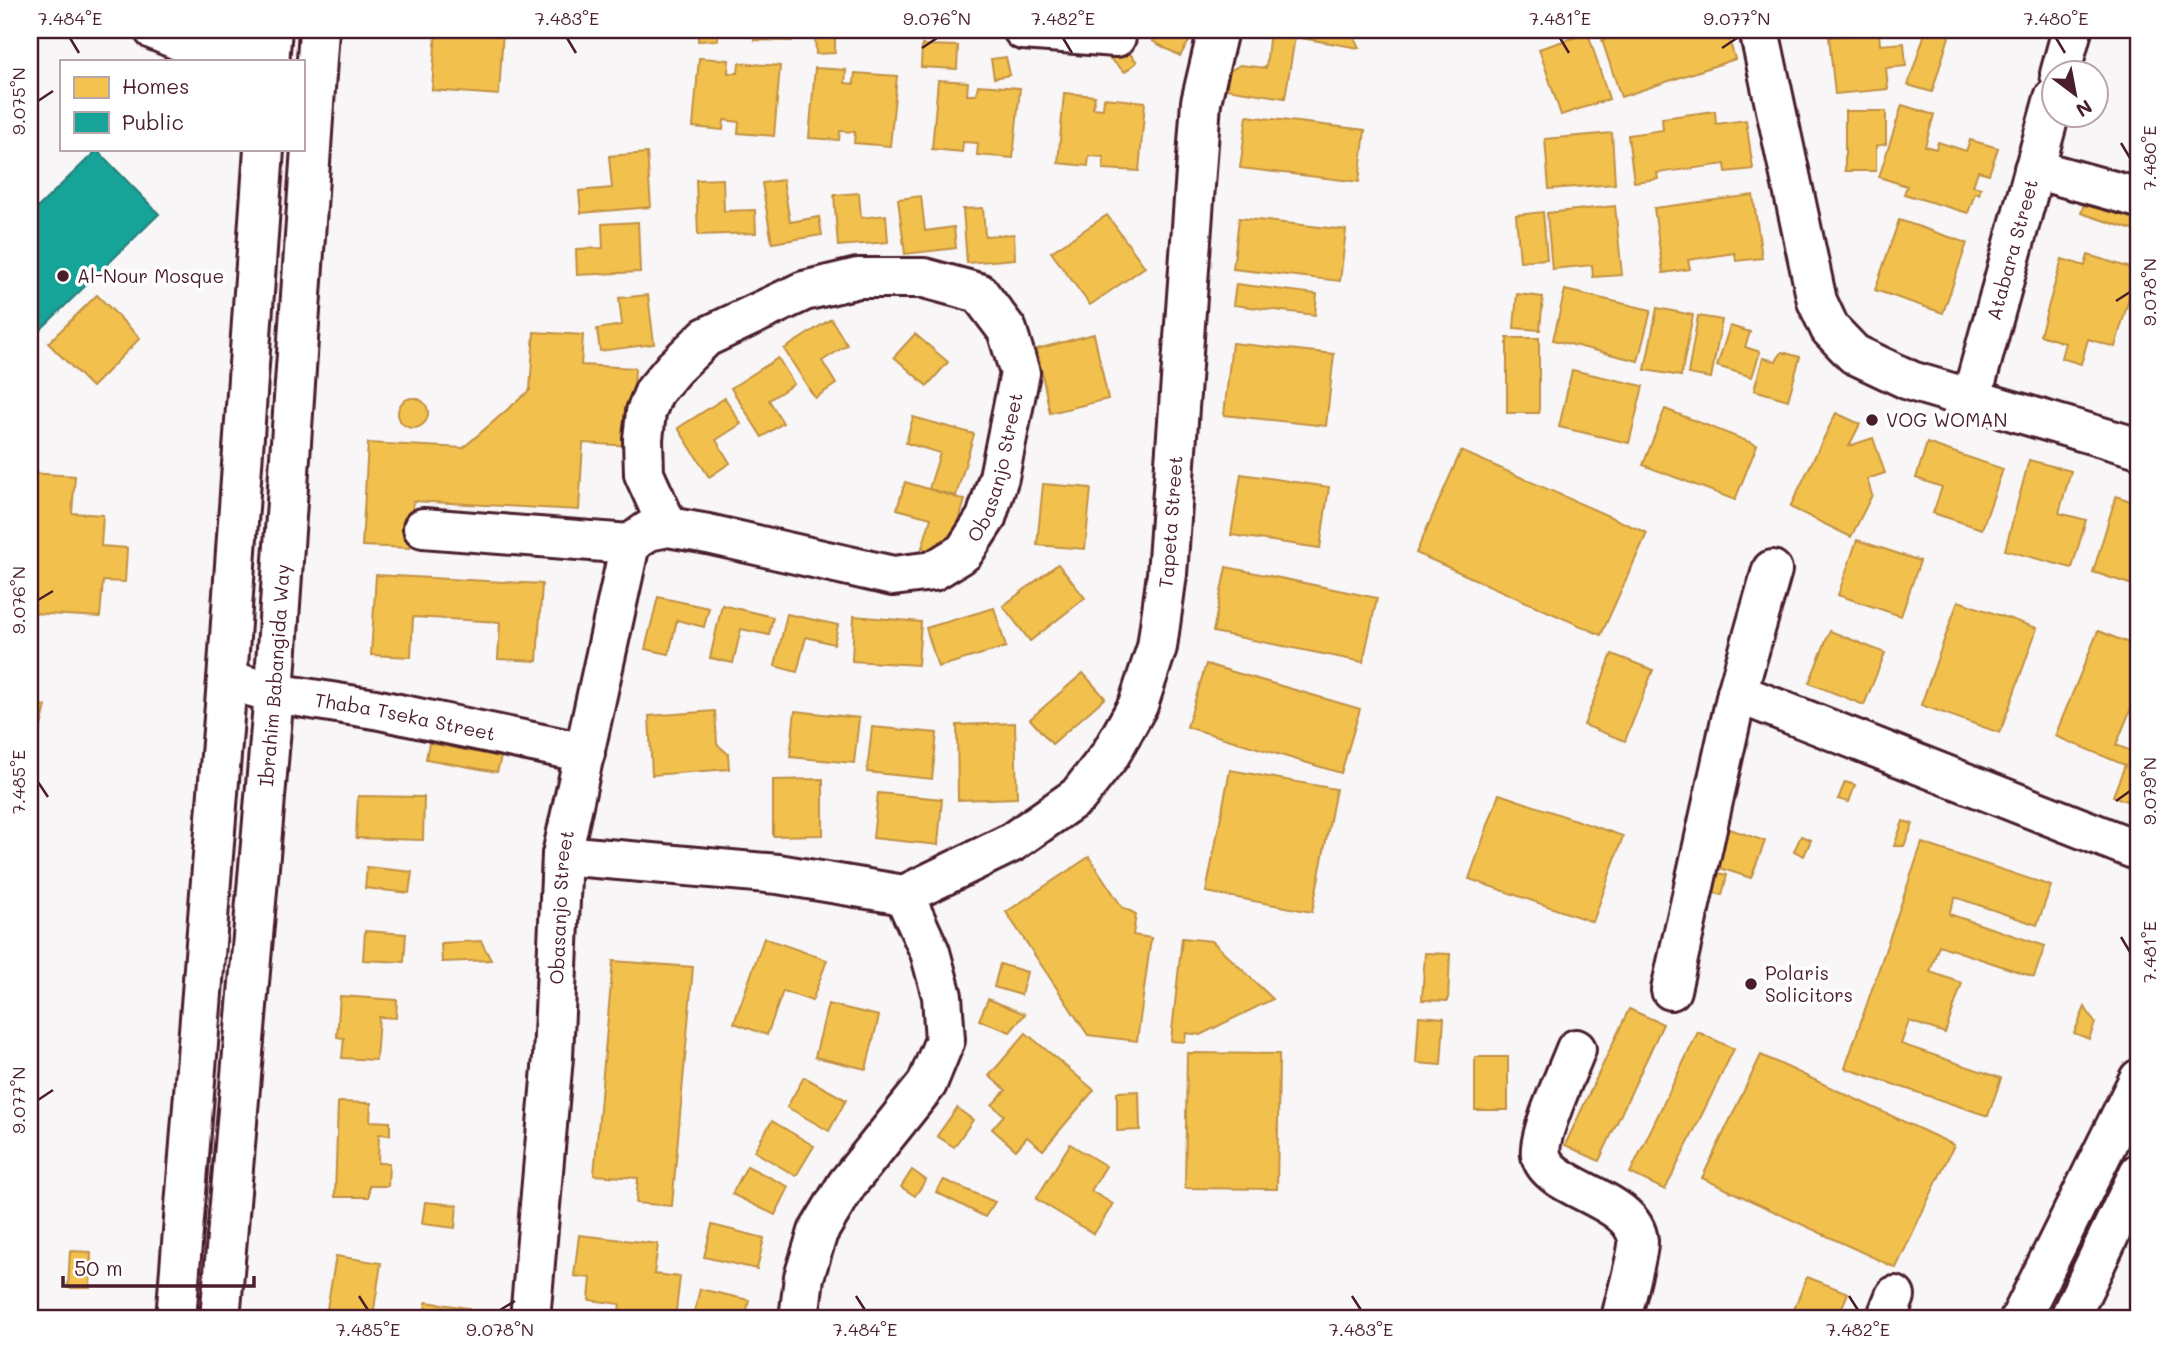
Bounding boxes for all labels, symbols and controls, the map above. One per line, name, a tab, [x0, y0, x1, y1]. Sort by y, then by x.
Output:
text: 7.484°E	[38, 6, 102, 30]
text: 7.483°E	[535, 6, 599, 30]
text: 9.076°N	[903, 6, 971, 30]
text: 7.482°E	[1031, 6, 1095, 30]
text: 7.481°E	[1529, 6, 1591, 30]
text: 9.077°N	[1703, 6, 1771, 30]
text: 7.480°E	[2023, 6, 2089, 30]
legend	[60, 60, 304, 150]
north arrow	[2039, 60, 2110, 130]
text: 9.075°N	[6, 67, 30, 135]
text: Homes	[122, 72, 189, 99]
text: N	[2072, 94, 2097, 123]
text: Public	[122, 108, 184, 135]
text: 7.480°E	[2137, 125, 2161, 191]
street label: Atabara Street	[1981, 176, 2043, 323]
text: 9.078°N	[2137, 258, 2161, 326]
place label: Al-Nour Mosque	[77, 263, 224, 288]
marker: Al-Nour Mosque	[55, 268, 71, 284]
street label: Obasanjo Street	[961, 390, 1028, 546]
place label: VOG WOMAN	[1886, 407, 2007, 432]
marker: VOG WOMAN	[1864, 412, 1880, 428]
street label: Tapeta Street	[1152, 455, 1187, 590]
street label: Ibrahim Babangida Way	[253, 563, 295, 788]
text: 9.076°N	[6, 566, 30, 634]
street label: Thaba Tseka Street	[313, 687, 498, 746]
text: 7.485°E	[6, 750, 30, 814]
text: 9.079°N	[2137, 757, 2161, 825]
street label: Obasanjo Street	[543, 828, 579, 985]
text: 7.481°E	[2137, 921, 2161, 983]
place label: Polaris Solicitors	[1765, 960, 1853, 1007]
marker: Polaris Solicitors	[1743, 976, 1759, 992]
text: 9.077°N	[6, 1066, 30, 1134]
scale bar	[63, 1244, 254, 1288]
text: 50 m	[74, 1254, 123, 1281]
text: 7.485°E	[336, 1317, 400, 1341]
text: 9.078°N	[466, 1317, 534, 1341]
text: 7.484°E	[833, 1317, 897, 1341]
text: 7.483°E	[1329, 1317, 1393, 1341]
text: 7.482°E	[1826, 1317, 1890, 1341]

